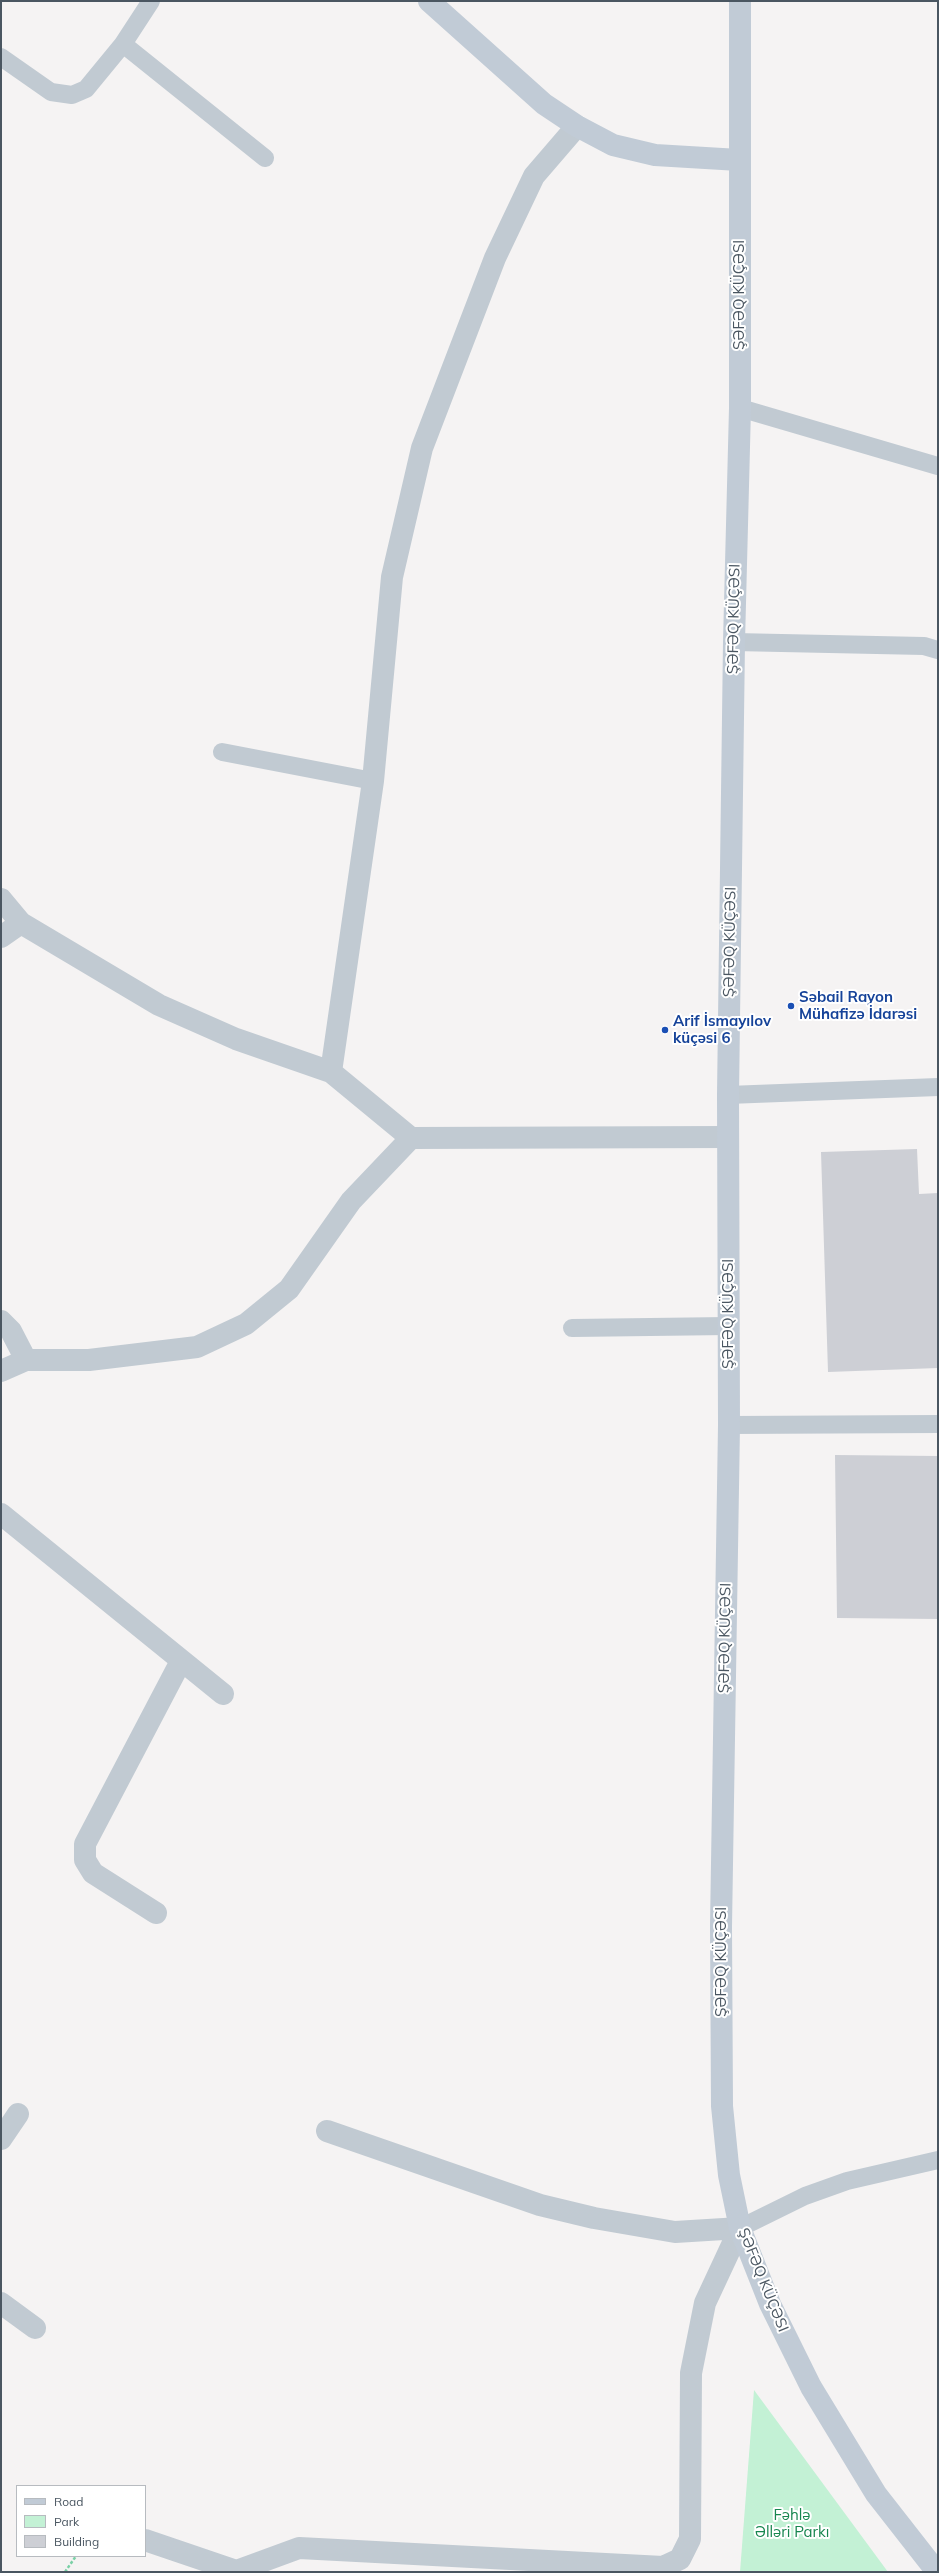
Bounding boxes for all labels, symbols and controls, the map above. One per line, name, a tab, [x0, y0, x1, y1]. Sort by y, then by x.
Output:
street label: ŞƏFƏQ KÜÇƏSI	[730, 240, 748, 350]
street label: ŞƏFƏQ KÜÇƏSI	[724, 564, 744, 674]
street label: ŞƏFƏQ KÜÇƏSI	[720, 887, 740, 997]
place label: Səbail Rayon Mühafizə İdarəsi	[799, 988, 917, 1023]
marker: Səbail Rayon Mühafizə İdarəsi	[786, 1001, 796, 1011]
place label: Arif İsmayılov küçəsi 6	[673, 1012, 771, 1047]
marker: Arif İsmayılov küçəsi 6	[660, 1025, 670, 1035]
street label: ŞƏFƏQ KÜÇƏSI	[719, 1259, 737, 1369]
street label: ŞƏFƏQ KÜÇƏSI	[715, 1583, 735, 1693]
street label: ŞƏFƏQ KÜÇƏSI	[712, 1907, 730, 2017]
street label: ŞƏFƏQ KÜÇƏSI	[734, 2226, 792, 2334]
legend	[16, 2485, 146, 2557]
text: Road	[54, 2494, 83, 2509]
park label: Fəhlə Əlləri Parkı	[755, 2506, 829, 2541]
text: Park	[54, 2514, 79, 2529]
text: Building	[54, 2534, 99, 2549]

